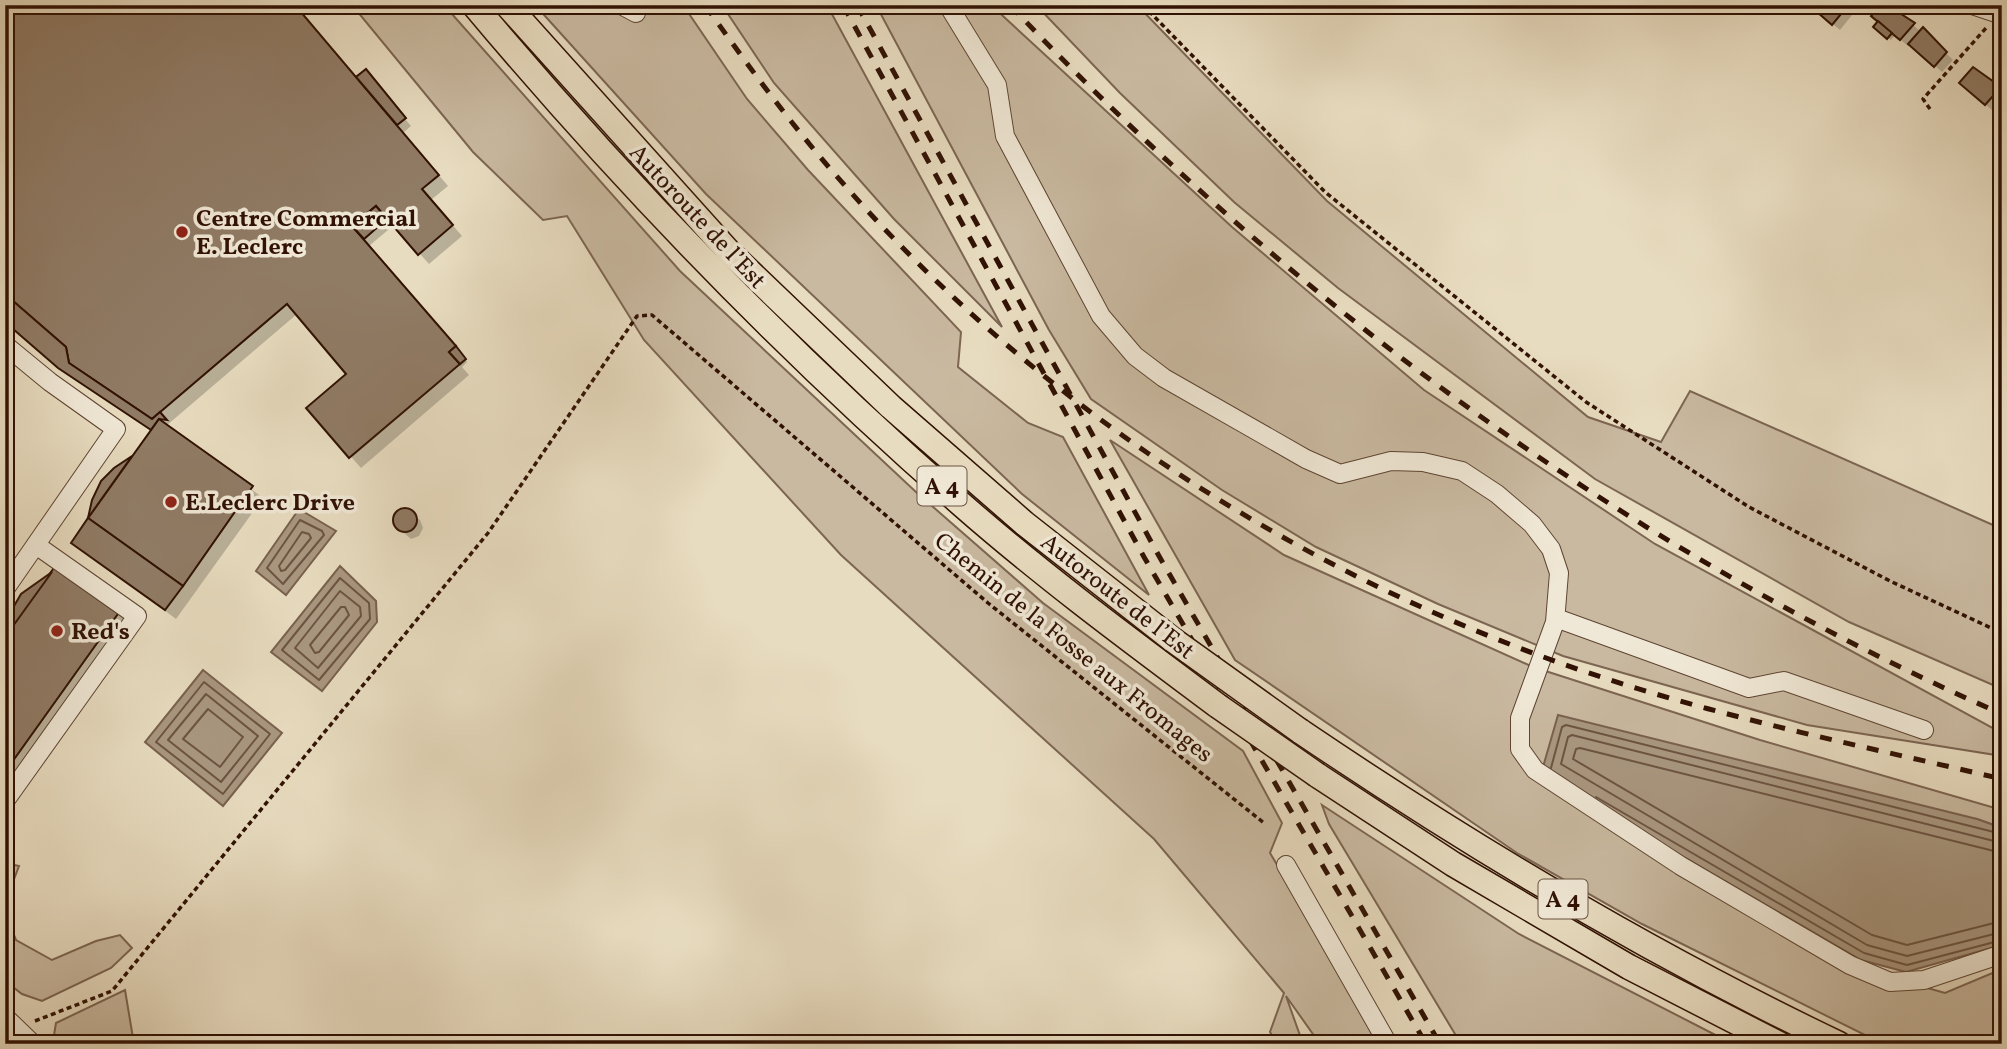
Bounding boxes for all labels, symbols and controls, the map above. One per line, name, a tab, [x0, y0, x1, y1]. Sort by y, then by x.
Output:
street label: Autoroute de l’Est	[620, 137, 773, 297]
place label: Centre Commercial E. Leclerc	[196, 203, 416, 265]
marker: Centre Commercial E. Leclerc	[174, 224, 190, 240]
road number: A 4	[918, 466, 967, 506]
place label: E.Leclerc Drive	[185, 487, 355, 521]
marker: E.Leclerc Drive	[163, 494, 179, 510]
street label: Chemin de la Fosse aux Fromages	[926, 525, 1219, 772]
street label: Autoroute de l’Est	[1033, 527, 1201, 669]
place label: Red's	[71, 616, 130, 650]
marker: Red's	[49, 623, 65, 639]
road number: A 4	[1538, 879, 1588, 918]

